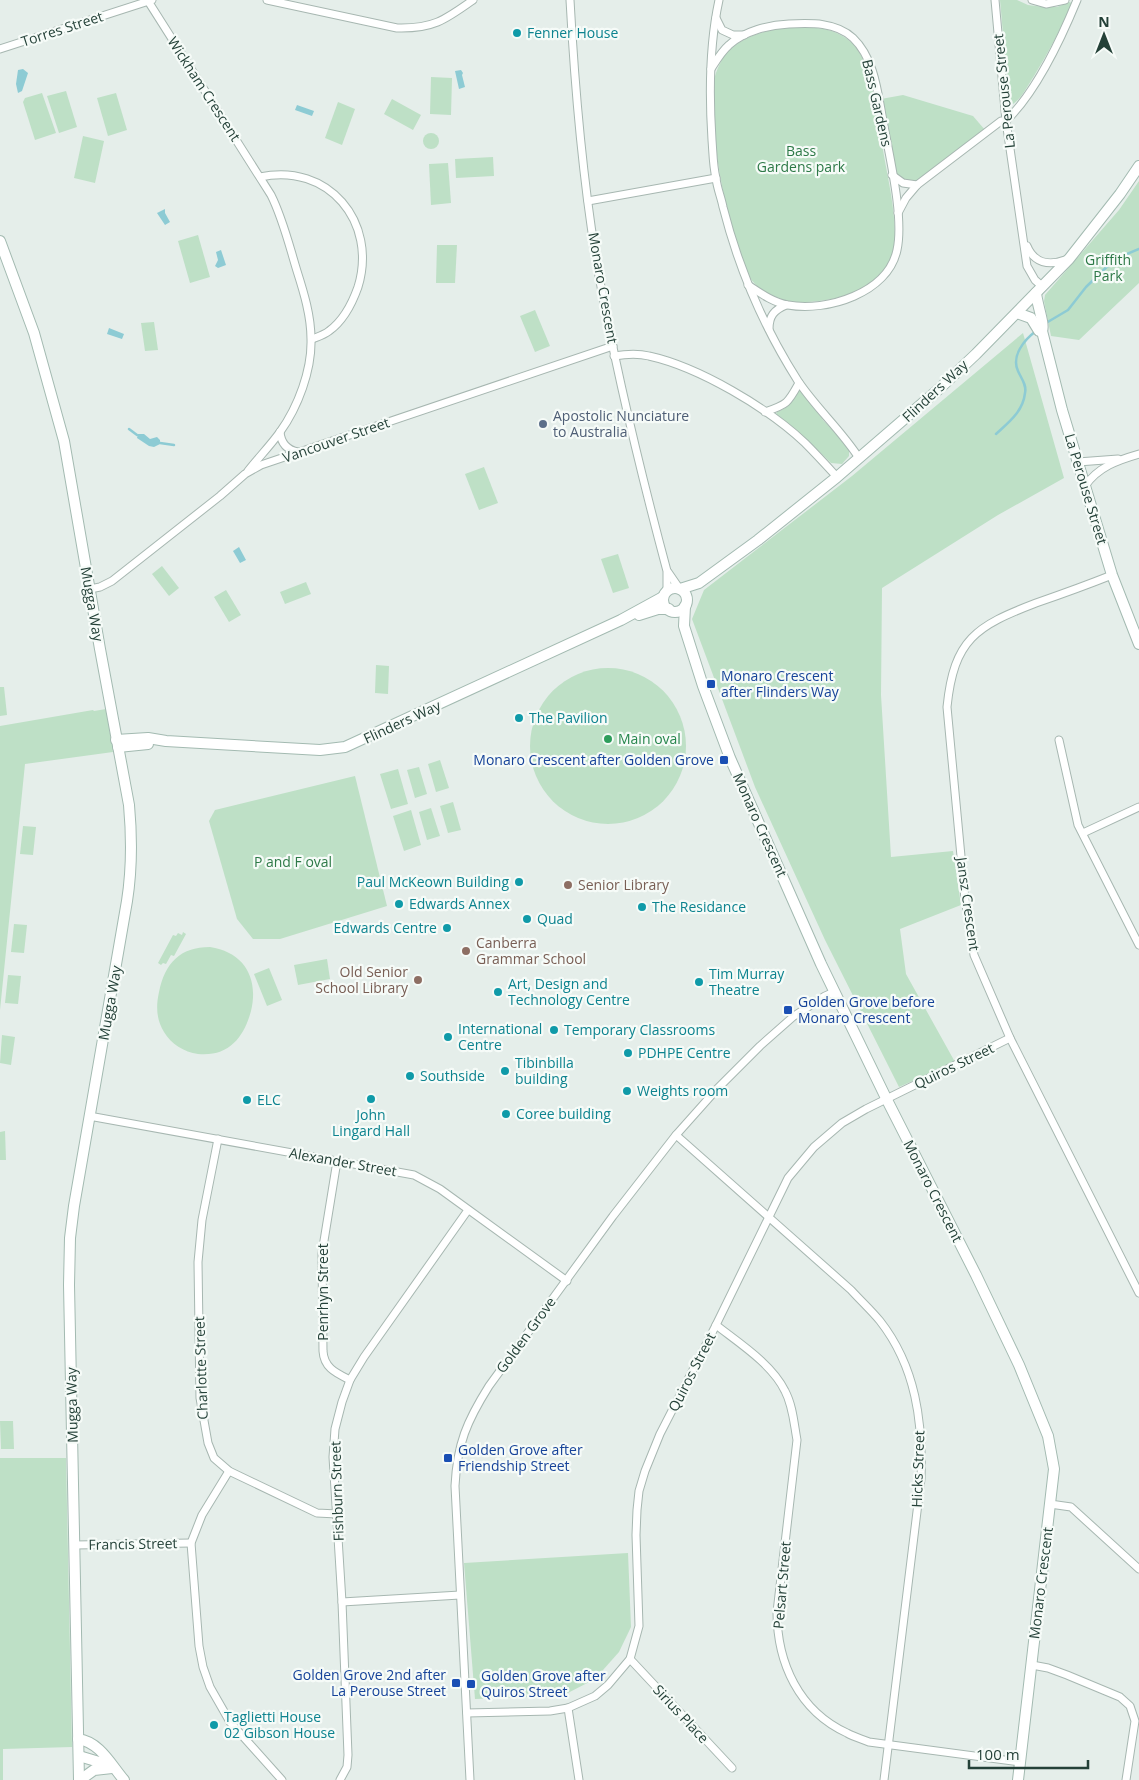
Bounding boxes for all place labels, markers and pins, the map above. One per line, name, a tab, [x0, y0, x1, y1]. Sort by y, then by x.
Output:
place label: Fenner House	[527, 23, 618, 42]
marker: Fenner House	[511, 27, 523, 39]
place label: Apostolic Nunciature to Australia	[553, 406, 689, 441]
marker: Apostolic Nunciature to Australia	[537, 418, 549, 430]
place label: Monaro Crescent after Flinders Way	[721, 666, 840, 701]
marker: Monaro Crescent after Flinders Way	[705, 678, 717, 690]
place label: The Pavilion	[529, 708, 608, 727]
marker: The Pavilion	[513, 712, 525, 724]
place label: Main oval	[618, 729, 681, 748]
marker: Main oval	[602, 733, 614, 745]
place label: Monaro Crescent after Golden Grove	[473, 750, 714, 769]
marker: Monaro Crescent after Golden Grove	[718, 754, 730, 766]
place label: Paul McKeown Building	[357, 872, 509, 891]
place label: Senior Library	[578, 875, 670, 894]
marker: Paul McKeown Building	[513, 876, 525, 888]
marker: Senior Library	[562, 879, 574, 891]
place label: Edwards Annex	[409, 894, 510, 913]
place label: The Residance	[652, 897, 746, 916]
marker: Edwards Annex	[393, 898, 405, 910]
marker: The Residance	[636, 901, 648, 913]
place label: Quad	[537, 909, 573, 928]
marker: Quad	[521, 913, 533, 925]
place label: Edwards Centre	[334, 918, 437, 937]
marker: Edwards Centre	[441, 922, 453, 934]
place label: Canberra Grammar School	[476, 933, 586, 968]
marker: Canberra Grammar School	[460, 945, 472, 957]
place label: Old Senior School Library	[315, 962, 409, 997]
place label: Tim Murray Theatre	[709, 964, 785, 999]
marker: Old Senior School Library	[412, 974, 424, 986]
place label: Art, Design and Technology Centre	[508, 974, 630, 1009]
marker: Tim Murray Theatre	[693, 976, 705, 988]
marker: Art, Design and Technology Centre	[492, 986, 504, 998]
place label: Golden Grove before Monaro Crescent	[798, 992, 935, 1027]
marker: Golden Grove before Monaro Crescent	[782, 1004, 794, 1016]
place label: International Centre	[458, 1019, 542, 1054]
place label: Temporary Classrooms	[564, 1020, 715, 1039]
marker: Temporary Classrooms	[548, 1024, 560, 1036]
marker: International Centre	[442, 1031, 454, 1043]
place label: PDHPE Centre	[638, 1043, 731, 1062]
marker: PDHPE Centre	[622, 1047, 634, 1059]
place label: Tibinbilla building	[515, 1053, 574, 1088]
marker: Tibinbilla building	[499, 1065, 511, 1077]
place label: Southside	[420, 1066, 485, 1085]
marker: Southside	[404, 1070, 416, 1082]
place label: Weights room	[637, 1081, 728, 1100]
marker: Weights room	[621, 1085, 633, 1097]
place label: ELC	[257, 1090, 281, 1109]
marker: John Lingard Hall	[365, 1093, 377, 1105]
marker: ELC	[241, 1094, 253, 1106]
place label: Coree building	[516, 1104, 611, 1123]
place label: John Lingard Hall	[332, 1105, 410, 1140]
marker: Coree building	[500, 1108, 512, 1120]
place label: Golden Grove after Friendship Street	[458, 1440, 583, 1475]
marker: Golden Grove after Friendship Street	[442, 1452, 454, 1464]
place label: Golden Grove 2nd after La Perouse Street	[293, 1665, 446, 1700]
place label: Golden Grove after Quiros Street	[481, 1666, 606, 1701]
marker: Golden Grove 2nd after La Perouse Street	[450, 1677, 462, 1689]
marker: Golden Grove after Quiros Street	[465, 1678, 477, 1690]
place label: Taglietti House 02 Gibson House	[224, 1707, 335, 1742]
marker: Taglietti House 02 Gibson House	[208, 1719, 220, 1731]

